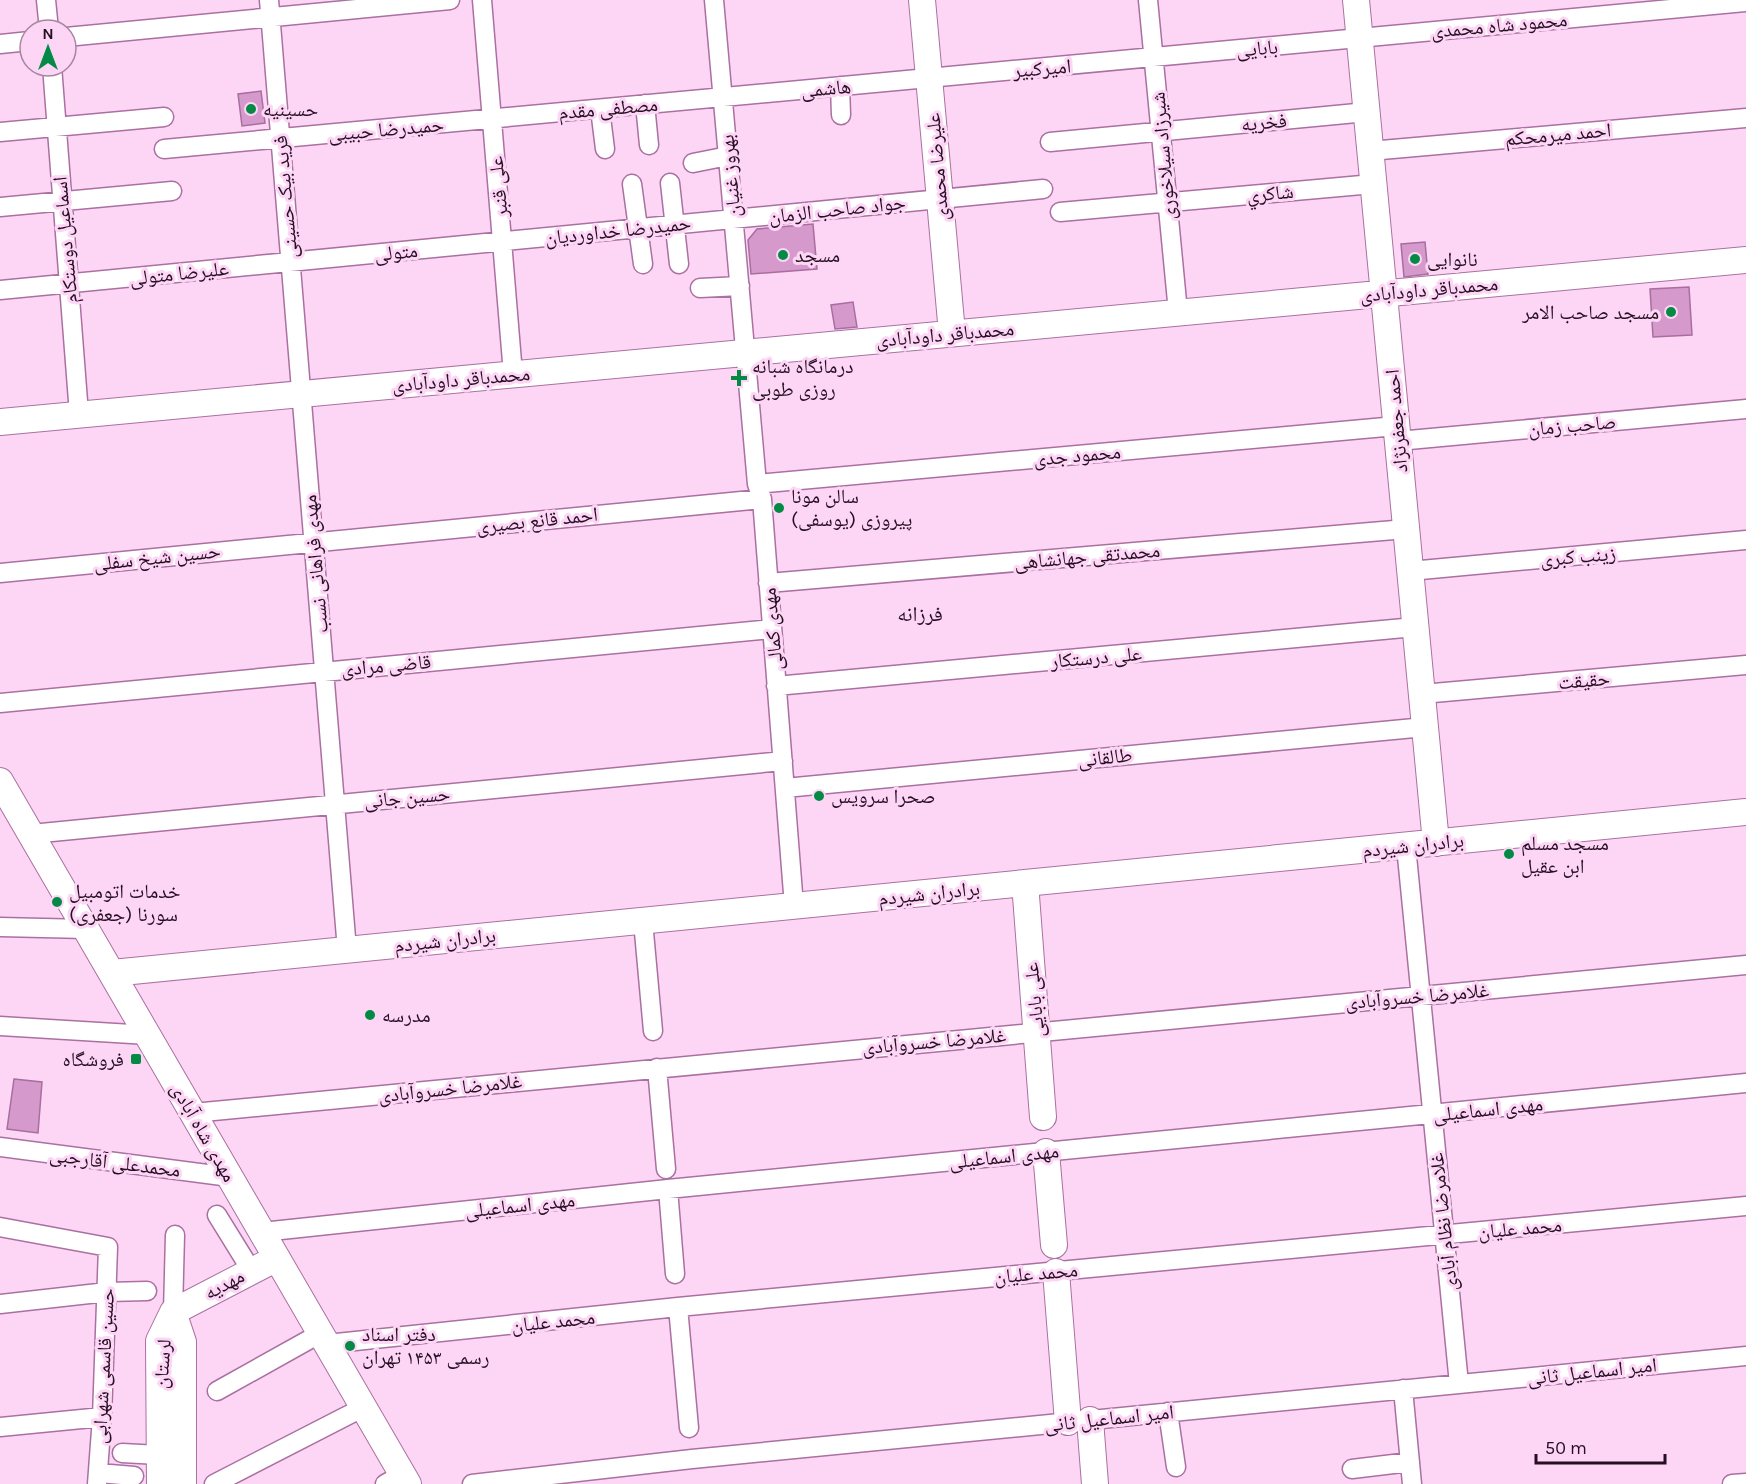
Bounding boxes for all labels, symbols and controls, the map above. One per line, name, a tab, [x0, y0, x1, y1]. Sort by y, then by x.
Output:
street label: محمود شاه محمدی	[1430, 8, 1568, 43]
north arrow	[18, 18, 78, 78]
text: N	[42, 24, 54, 43]
street label: بابایی	[1235, 35, 1279, 62]
street label: امیرکبیر	[1011, 54, 1072, 83]
street label: هاشمی	[800, 75, 852, 102]
street label: شیرزاد سیلاخوری	[1146, 91, 1181, 221]
street label: مصطفی مقدم	[557, 93, 659, 126]
place label: حسینیه	[263, 98, 319, 121]
marker: حسینیه	[244, 102, 258, 116]
street label: فخریه	[1240, 109, 1288, 136]
street label: علیرضا محمدی	[921, 112, 954, 222]
street label: حمیدرضا حبیبی	[327, 113, 445, 146]
street label: احمد میرمحکم	[1504, 118, 1612, 153]
street label: بهروز غنیان	[715, 134, 746, 218]
street label: فرید بیک حسینی	[269, 135, 302, 259]
street label: علی قنبر	[484, 155, 513, 220]
street label: اسماعیل دوستکام	[49, 175, 84, 304]
street label: شاكري	[1246, 180, 1295, 211]
street label: جواد صاحب الزمان	[768, 191, 907, 228]
street label: حمیدرضا خداوردیان	[544, 211, 693, 250]
street label: متولی	[373, 239, 419, 266]
place label: مسجد	[795, 244, 840, 267]
marker: مسجد	[776, 248, 790, 262]
place label: نانوایی	[1427, 248, 1478, 271]
marker: نانوایی	[1408, 252, 1422, 266]
street label: علیرضا متولی	[128, 257, 230, 290]
street label: محمدباقر داودآبادی	[1359, 272, 1499, 307]
place label: مسجد صاحب الامر	[1521, 301, 1659, 324]
marker: مسجد صاحب الامر	[1664, 305, 1678, 319]
street label: محمدباقر داودآبادی	[875, 317, 1015, 352]
place label: درمانگاه شبانه روزی طوبی	[752, 355, 853, 401]
street label: محمدباقر داودآبادی	[391, 362, 531, 397]
street label: احمد جعفرنژاد	[1381, 368, 1412, 473]
marker: درمانگاه شبانه روزی طوبی	[730, 369, 748, 387]
street label: صاحب زمان	[1527, 410, 1617, 441]
street label: محمود جدی	[1032, 440, 1122, 471]
place label: سالن مونا پیروزی (یوسفی)	[791, 485, 913, 531]
street label: مهدی فراهانی نسب	[298, 494, 333, 634]
marker: سالن مونا پیروزی (یوسفی)	[772, 501, 786, 515]
street label: احمد قانع بصیری	[475, 503, 599, 539]
street label: حسین شیخ سفلی	[92, 539, 222, 577]
street label: محمدتقی جهانشاهی	[1013, 539, 1161, 574]
street label: زینب کبری	[1539, 542, 1617, 571]
street label: مهدی کمالی	[757, 587, 788, 671]
district label: فرزانه	[897, 602, 943, 626]
street label: علی درستکار	[1048, 642, 1143, 673]
street label: قاضی مرادی	[340, 650, 432, 681]
street label: حقیقت	[1557, 667, 1611, 694]
street label: طالقانی	[1077, 743, 1133, 772]
street label: حسین جانی	[363, 782, 451, 813]
place label: صحرا سرویس	[831, 785, 935, 808]
marker: صحرا سرویس	[812, 789, 826, 803]
street label: برادران شیردم	[1361, 829, 1465, 864]
place label: مسجد مسلم ابن عقیل	[1521, 832, 1609, 878]
marker: مسجد مسلم ابن عقیل	[1502, 847, 1516, 861]
street label: برادران شیردم	[877, 877, 981, 912]
place label: خدمات اتومبیل سورنا (جعفری)	[69, 880, 181, 926]
marker: خدمات اتومبیل سورنا (جعفری)	[50, 895, 64, 909]
street label: برادران شیردم	[393, 924, 497, 959]
street label: علی بابایی	[1020, 961, 1049, 1038]
street label: غلامرضا خسروآبادی	[1344, 979, 1490, 1014]
place label: مدرسه	[382, 1004, 431, 1027]
marker: مدرسه	[363, 1008, 377, 1022]
street label: غلامرضا خسروآبادی	[861, 1024, 1007, 1059]
place label: فروشگاه	[63, 1048, 124, 1071]
marker: فروشگاه	[129, 1052, 143, 1066]
street label: غلامرضا خسروآبادی	[377, 1070, 523, 1107]
street label: مهدی شاه آبادی	[166, 1079, 241, 1186]
street label: مهدی اسماعیلی	[1432, 1092, 1544, 1127]
street label: مهدی اسماعیلی	[948, 1139, 1060, 1174]
street label: محمدعلی آقارجبی	[48, 1143, 182, 1182]
street label: غلامرضا نظام آبادی	[1425, 1152, 1464, 1292]
street label: مهدی اسماعیلی	[464, 1188, 576, 1223]
street label: محمد علیان	[1477, 1213, 1563, 1244]
street label: محمد علیان	[993, 1258, 1079, 1289]
street label: مهدیه	[200, 1264, 248, 1304]
street label: حسین قاسمی شهرابی	[88, 1287, 119, 1444]
street label: محمد علیان	[510, 1306, 596, 1337]
place label: دفتر اسناد رسمی ۱۴۵۳ تهران	[362, 1323, 489, 1369]
street label: لرستان	[149, 1339, 176, 1390]
marker: دفتر اسناد رسمی ۱۴۵۳ تهران	[343, 1339, 357, 1353]
street label: امیر اسماعیل ثانی	[1526, 1353, 1658, 1390]
street label: امیر اسماعیل ثانی	[1043, 1400, 1175, 1437]
scale bar	[1536, 1427, 1665, 1465]
text: 50 m	[1545, 1437, 1587, 1459]

